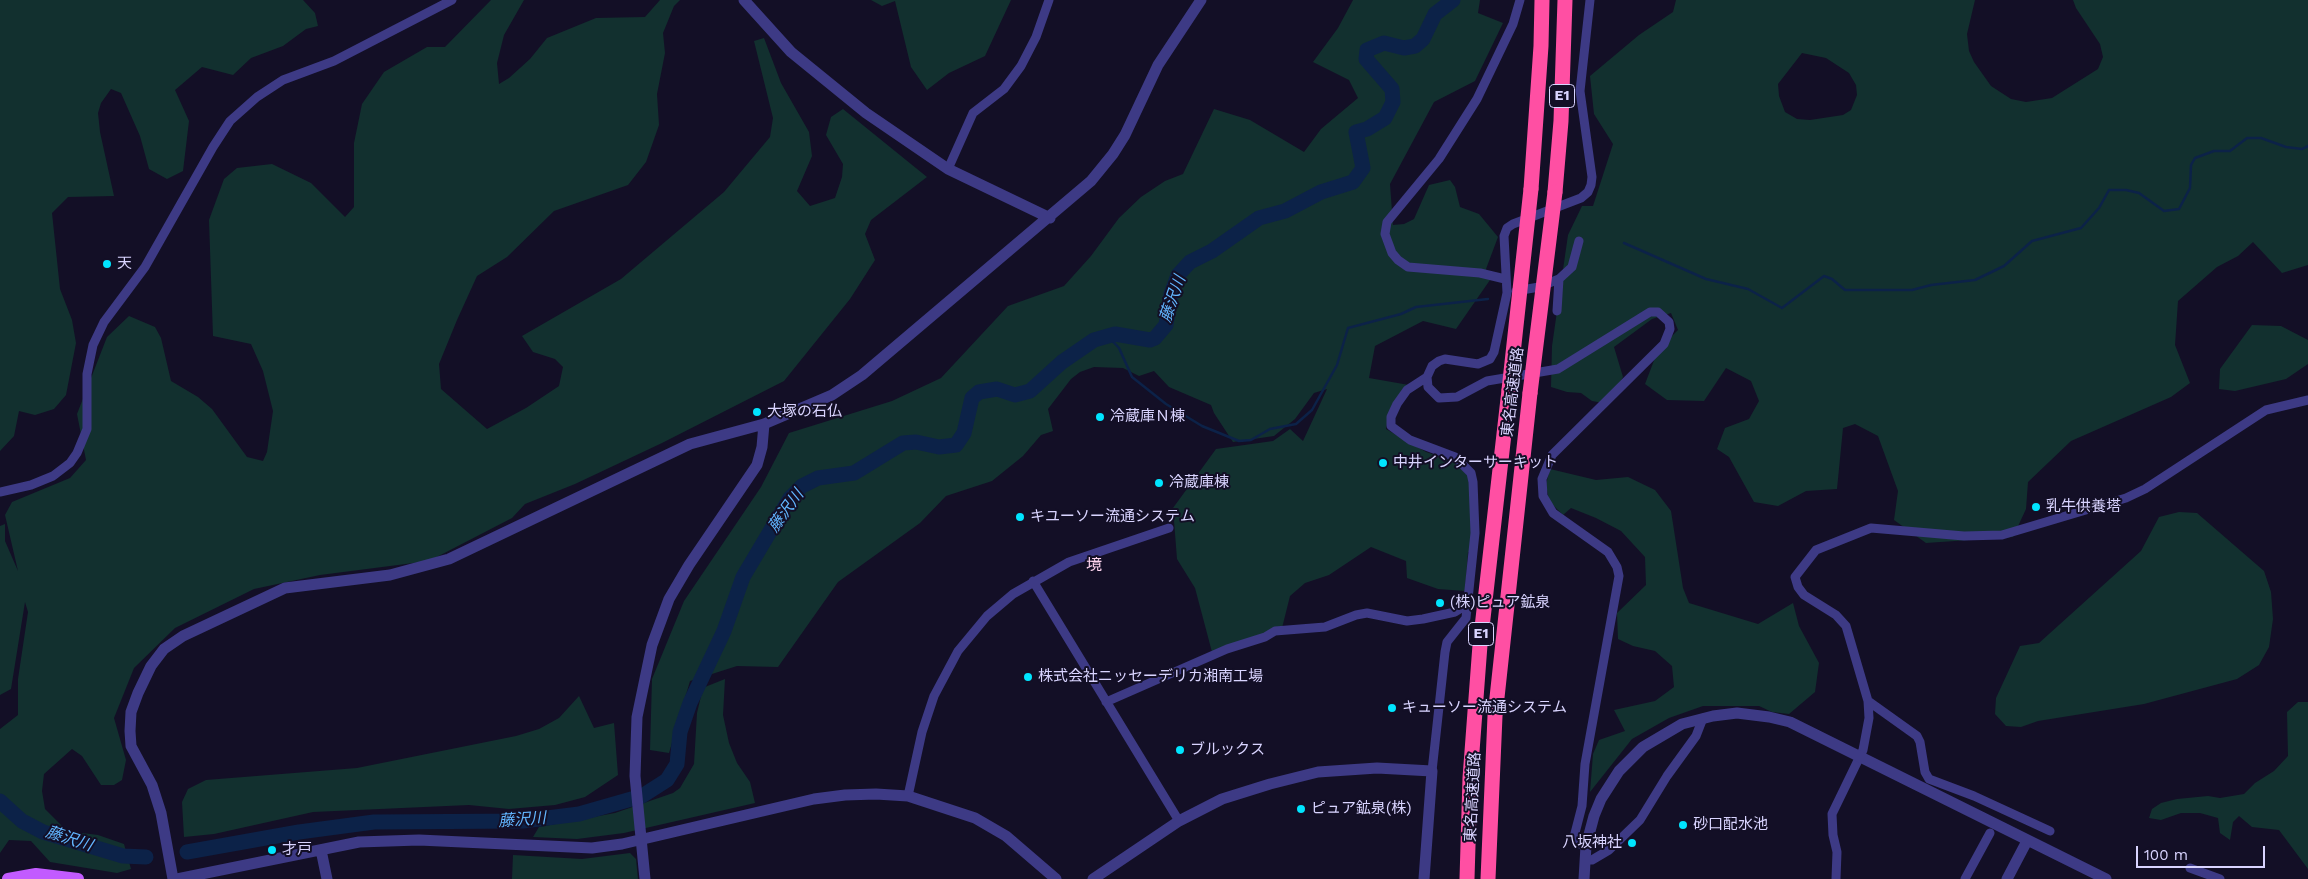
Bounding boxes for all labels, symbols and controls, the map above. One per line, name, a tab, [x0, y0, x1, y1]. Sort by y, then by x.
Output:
road number: E1	[1550, 84, 1574, 108]
place label: 天	[117, 255, 132, 273]
marker: 天	[101, 258, 113, 270]
water label: 藤沢川	[1156, 273, 1190, 325]
street label: 東名高速道路	[1499, 346, 1527, 438]
place label: 大塚の石仏	[767, 403, 842, 421]
marker: 大塚の石仏	[751, 406, 763, 418]
place label: 冷蔵庫Ｎ棟	[1110, 408, 1185, 426]
marker: 冷蔵庫Ｎ棟	[1094, 411, 1106, 423]
place label: 中井インターサーキット	[1393, 454, 1558, 472]
marker: 中井インターサーキット	[1377, 457, 1389, 469]
place label: 冷蔵庫棟	[1169, 474, 1229, 492]
marker: 冷蔵庫棟	[1153, 477, 1165, 489]
water label: 藤沢川	[764, 486, 808, 536]
place label: 乳牛供養塔	[2046, 498, 2121, 516]
marker: 乳牛供養塔	[2030, 501, 2042, 513]
place label: キユーソー流通システム	[1030, 508, 1195, 526]
marker: キユーソー流通システム	[1014, 511, 1026, 523]
district label: 境	[1086, 555, 1102, 575]
place label: (株)ピュア鉱泉	[1450, 594, 1550, 612]
marker: (株)ピュア鉱泉	[1434, 597, 1446, 609]
road number: E1	[1468, 622, 1494, 646]
place label: 株式会社ニッセーデリカ湘南工場	[1038, 668, 1263, 686]
marker: 株式会社ニッセーデリカ湘南工場	[1022, 671, 1034, 683]
place label: キューソー流通システム	[1402, 699, 1567, 717]
marker: キューソー流通システム	[1386, 702, 1398, 714]
place label: ブルックス	[1190, 741, 1265, 759]
marker: ブルックス	[1174, 744, 1186, 756]
street label: 東名高速道路	[1462, 752, 1484, 842]
place label: ピュア鉱泉(株)	[1311, 800, 1411, 818]
marker: ピュア鉱泉(株)	[1295, 803, 1307, 815]
water label: 藤沢川	[497, 809, 547, 831]
place label: 砂口配水池	[1693, 816, 1768, 834]
marker: 砂口配水池	[1677, 819, 1689, 831]
water label: 藤沢川	[43, 822, 95, 856]
place label: 八坂神社	[1562, 834, 1622, 852]
scale bar	[2138, 836, 2267, 868]
marker: 八坂神社	[1626, 837, 1638, 849]
place label: 才戸	[282, 841, 312, 859]
marker: 才戸	[266, 844, 278, 856]
text: 100 m	[2144, 846, 2188, 864]

